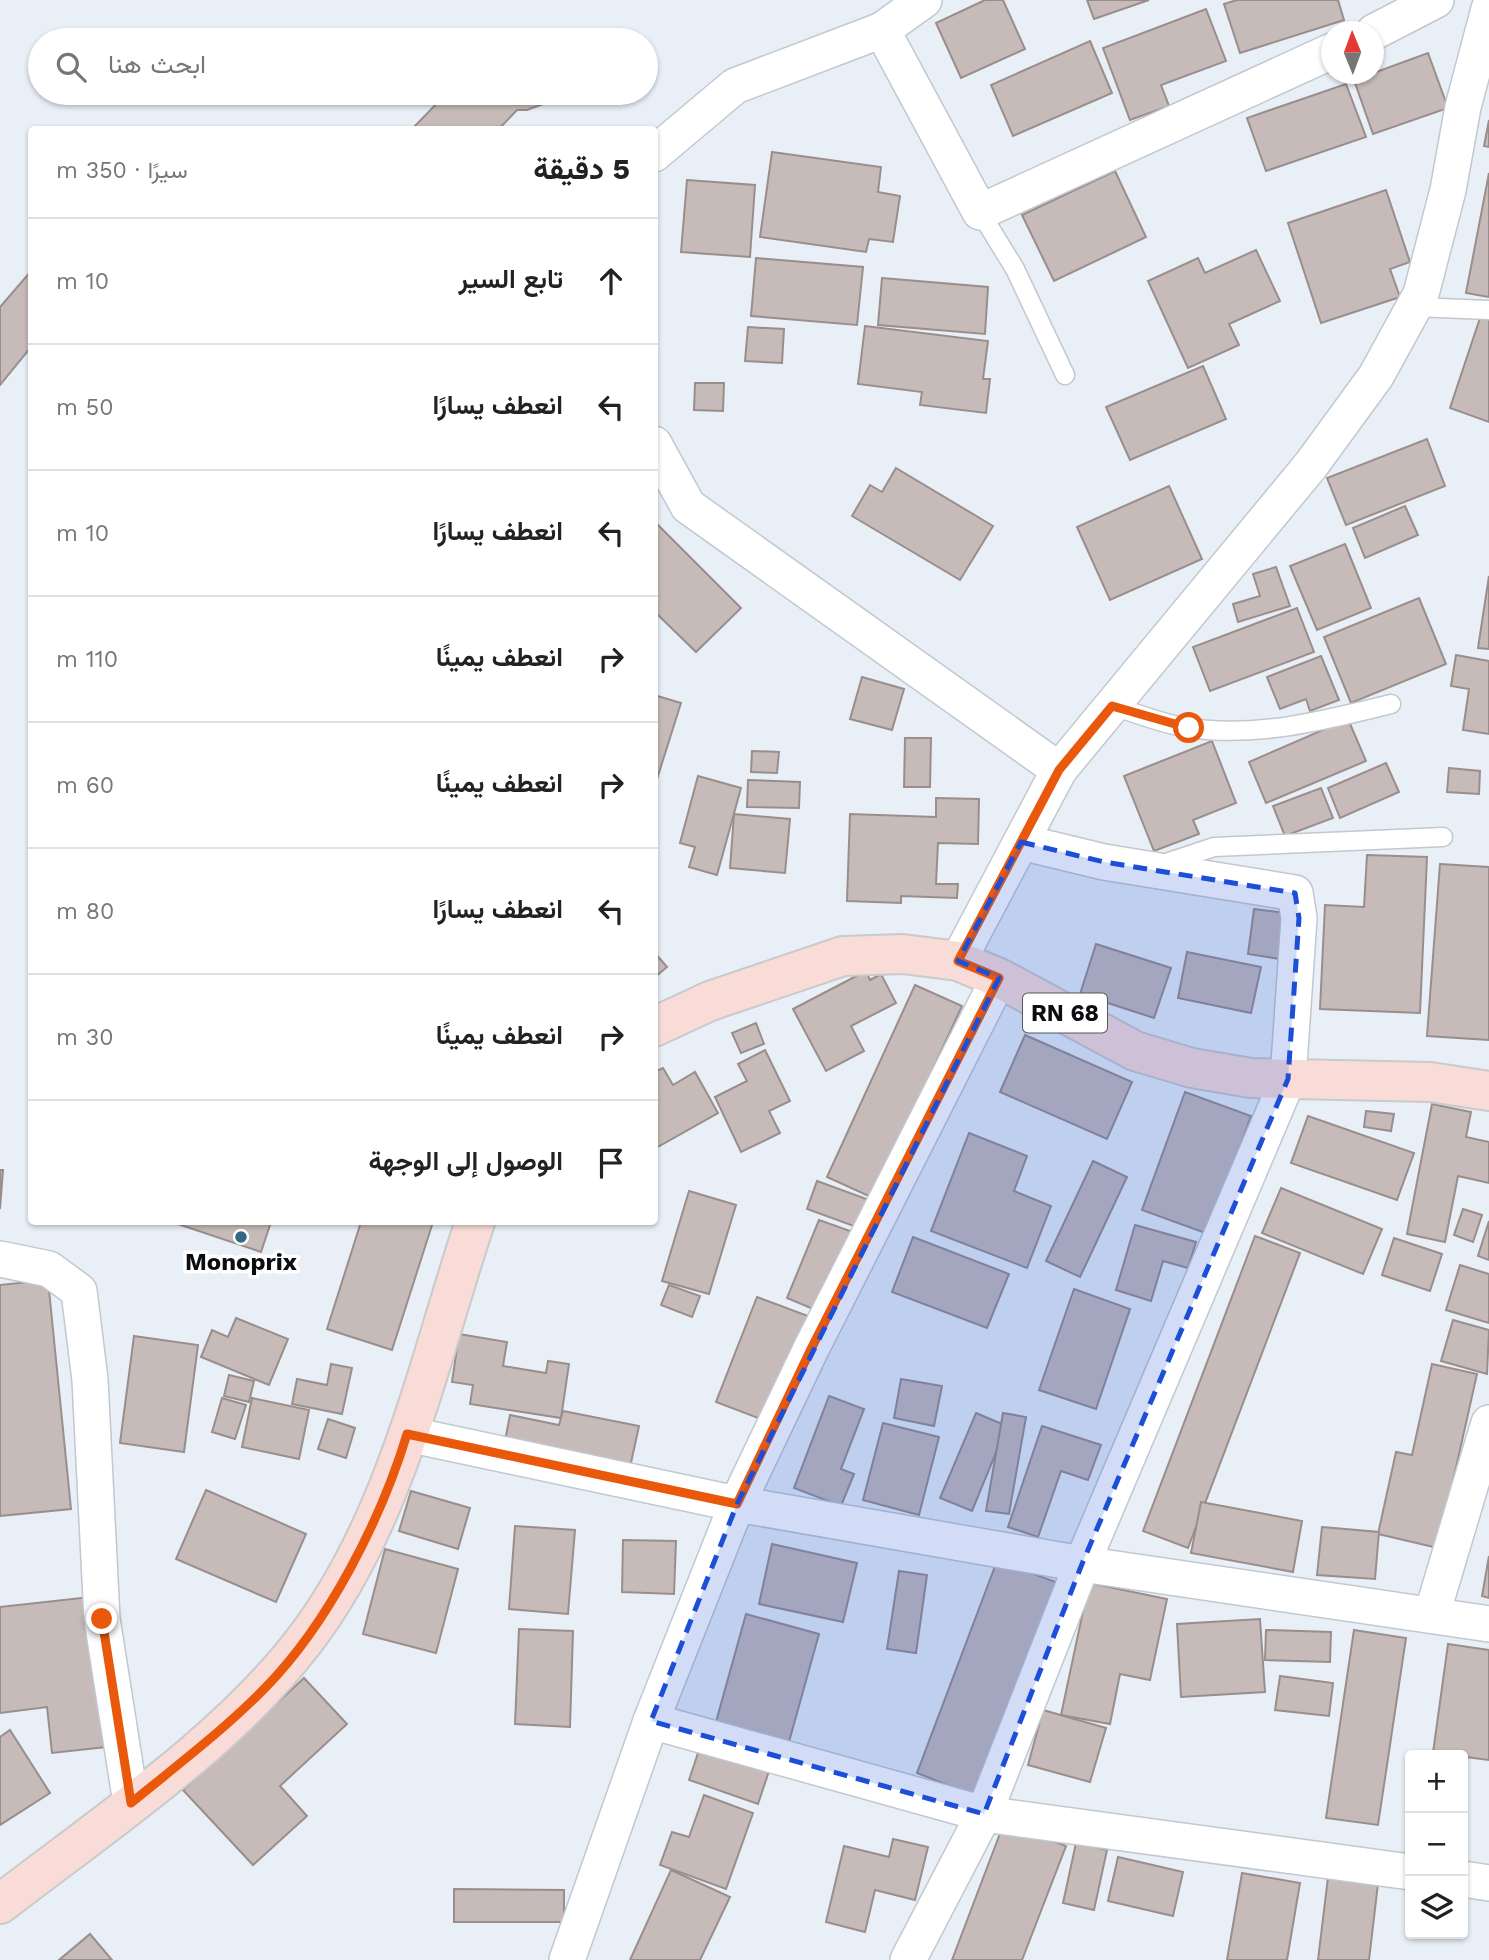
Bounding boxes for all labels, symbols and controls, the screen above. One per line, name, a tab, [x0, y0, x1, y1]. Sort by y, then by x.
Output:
north arrow	[1321, 21, 1384, 84]
search box	[28, 28, 658, 105]
icon: search	[52, 48, 90, 86]
text: ابحث هنا	[108, 49, 206, 79]
text: 5 دقيقة	[533, 151, 630, 186]
text: سيرًا · 350 m	[56, 157, 188, 184]
icon: ahead	[592, 262, 630, 300]
text: تابع السير	[459, 264, 563, 294]
text: 10 m	[56, 268, 109, 295]
icon: left	[592, 388, 630, 426]
text: انعطف يسارًا	[433, 390, 563, 420]
text: 50 m	[56, 394, 113, 421]
icon: left	[592, 514, 630, 552]
text: انعطف يسارًا	[433, 516, 563, 546]
text: 10 m	[56, 520, 109, 547]
icon: right	[592, 640, 630, 678]
text: انعطف يمينًا	[436, 642, 563, 672]
text: 110 m	[56, 646, 118, 673]
route start	[1173, 712, 1204, 743]
icon: right	[592, 766, 630, 804]
text: انعطف يمينًا	[436, 768, 563, 798]
text: 60 m	[56, 772, 114, 799]
icon: left	[592, 892, 630, 930]
text: انعطف يسارًا	[433, 894, 563, 924]
text: 80 m	[56, 898, 114, 925]
road number: RN 68	[1023, 994, 1107, 1032]
icon: right	[592, 1018, 630, 1056]
text: انعطف يمينًا	[436, 1020, 563, 1050]
text: 30 m	[56, 1024, 113, 1051]
icon: arrive	[592, 1144, 630, 1182]
text: الوصول إلى الوجهة	[368, 1146, 563, 1176]
marker: Monoprix	[233, 1229, 249, 1245]
place label: Monoprix	[185, 1248, 297, 1276]
route end	[86, 1603, 117, 1634]
map controls	[1405, 1750, 1468, 1939]
button: +	[1405, 1750, 1468, 1813]
button: −	[1405, 1813, 1468, 1876]
button: layers	[1405, 1876, 1468, 1939]

